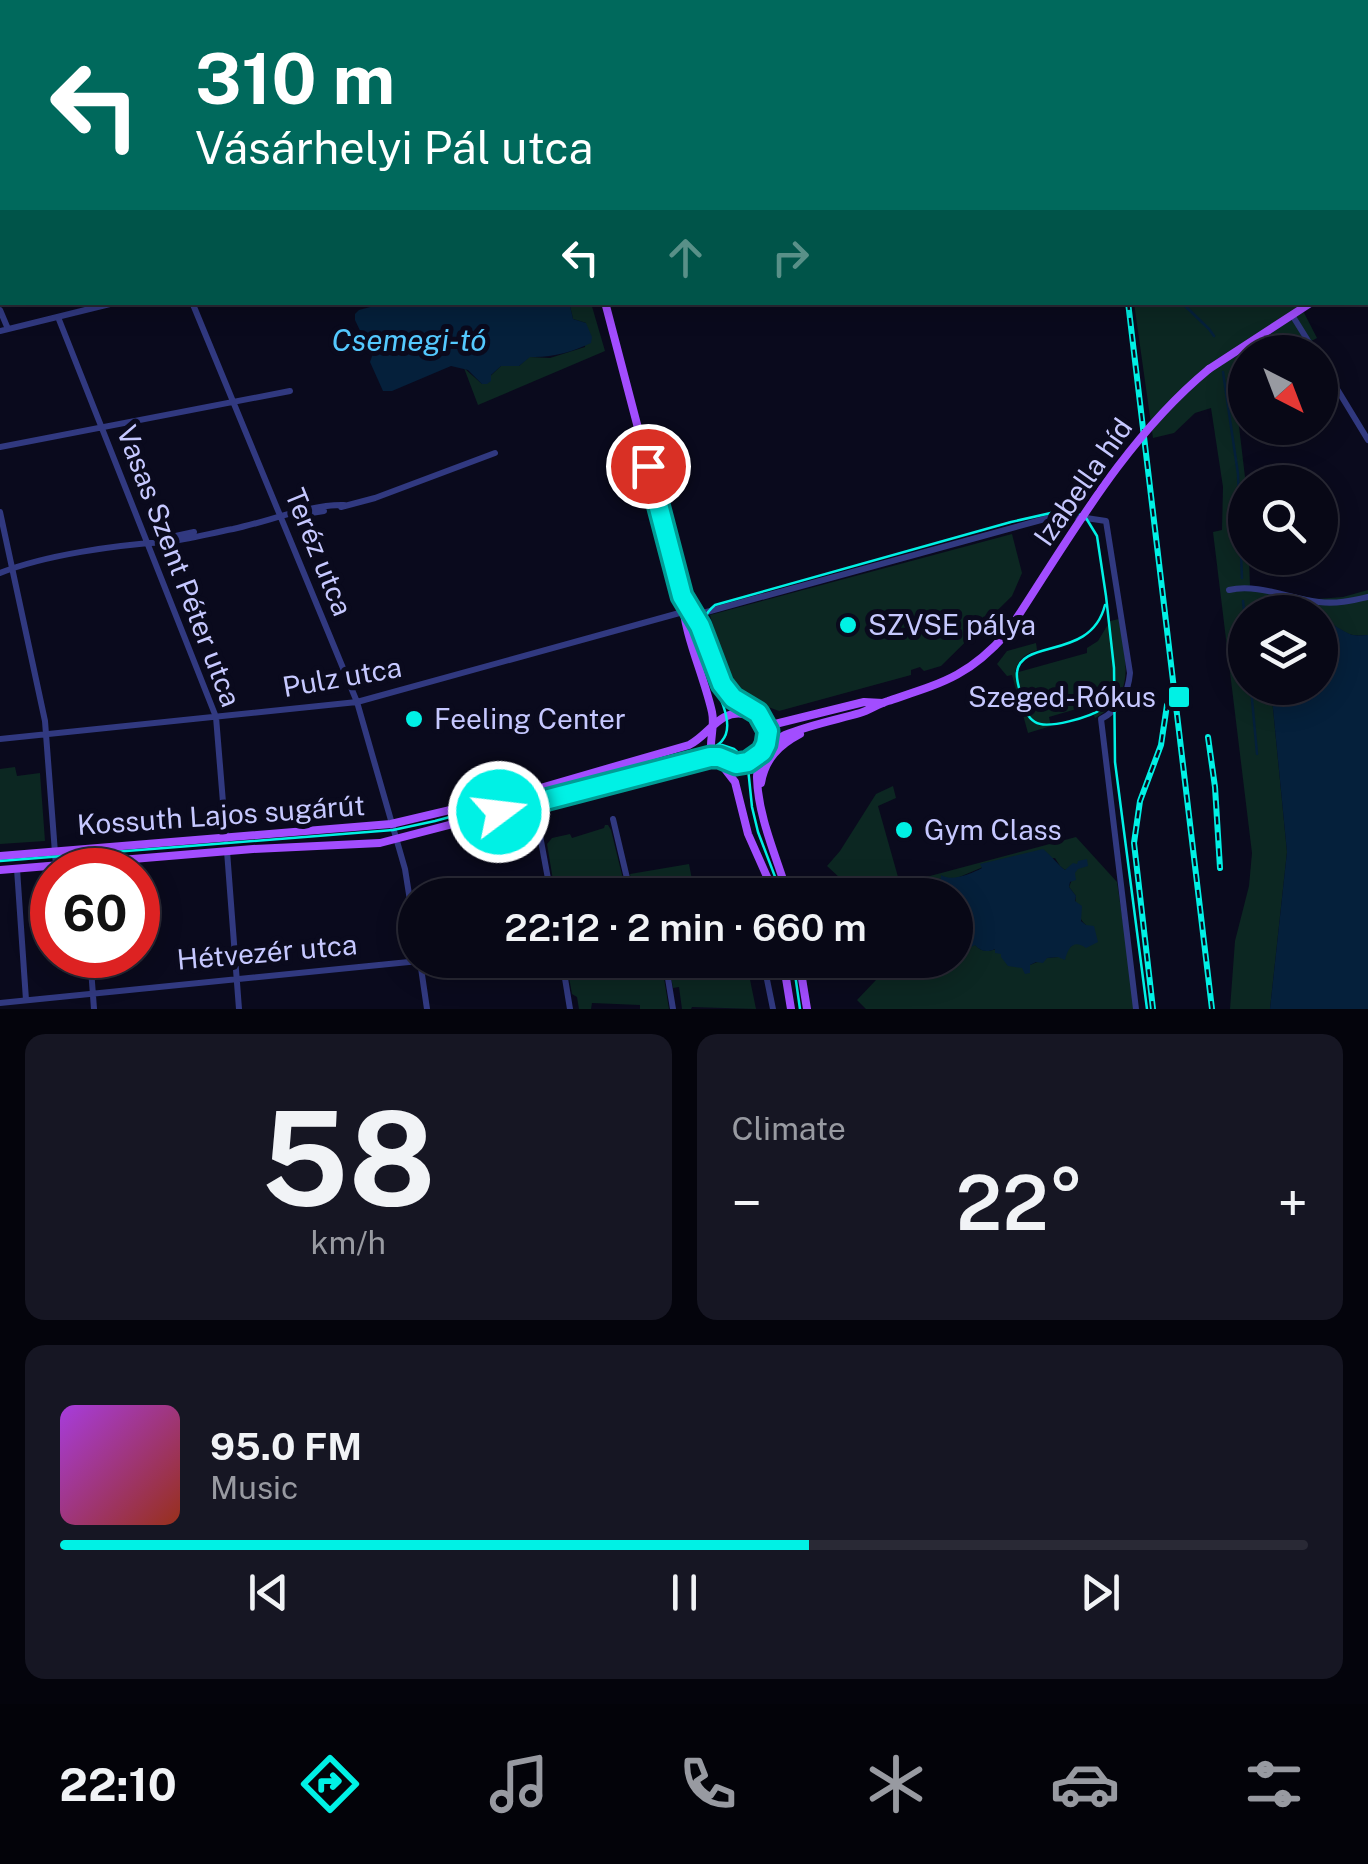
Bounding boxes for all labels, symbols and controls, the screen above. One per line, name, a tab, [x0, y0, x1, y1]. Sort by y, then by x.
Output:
text: 310 m	[195, 37, 395, 120]
icon: left	[30, 40, 160, 170]
text: Vásárhelyi Pál utca	[195, 121, 593, 174]
icon: left	[553, 230, 608, 285]
icon: ahead	[658, 230, 713, 285]
icon: right	[763, 230, 818, 285]
water label: Csemegi-tó	[332, 322, 486, 358]
north arrow	[1228, 335, 1338, 445]
map controls	[1228, 335, 1338, 705]
street label: Izabella híd	[1027, 412, 1139, 552]
street label: Vasas Szent Péter utca	[111, 421, 248, 711]
pin	[606, 424, 691, 509]
icon: arrive	[621, 439, 676, 494]
button: search	[1228, 465, 1338, 575]
street label: Teréz utca	[279, 483, 360, 620]
button: layers	[1228, 595, 1338, 705]
place label: SZVSE pálya	[868, 608, 1036, 641]
marker: SZVSE pálya	[837, 614, 859, 636]
street label: Pulz utca	[280, 650, 404, 703]
place label: Szeged-Rókus	[968, 680, 1156, 713]
marker: Szeged-Rókus	[1166, 684, 1192, 710]
place label: Feeling Center	[434, 702, 626, 735]
marker: Feeling Center	[403, 708, 425, 730]
position arrow	[447, 760, 551, 864]
street label: Kossuth Lajos sugárút	[76, 788, 366, 841]
place label: Gym Class	[924, 813, 1062, 846]
marker: Gym Class	[893, 819, 915, 841]
speed limit sign: 60	[30, 848, 160, 978]
text: 22:12 · 2 min · 660 m	[504, 905, 867, 950]
street label: Hétvezér utca	[175, 927, 359, 976]
text: 58	[261, 1083, 436, 1235]
text: Climate	[732, 1110, 846, 1147]
text: 22°	[956, 1159, 1084, 1247]
text: −	[732, 1171, 762, 1235]
text: +	[1278, 1171, 1308, 1235]
text: km/h	[311, 1224, 386, 1261]
text: 95.0 FM	[210, 1424, 362, 1469]
text: Music	[210, 1469, 298, 1506]
icon: previous	[241, 1565, 296, 1620]
icon: pause	[657, 1565, 712, 1620]
icon: next	[1073, 1565, 1128, 1620]
icon: directions	[295, 1749, 365, 1819]
icon: music	[484, 1749, 554, 1819]
icon: phone	[673, 1749, 743, 1819]
icon: climate	[861, 1749, 931, 1819]
icon: car	[1050, 1749, 1120, 1819]
icon: filters	[1239, 1749, 1309, 1819]
text: 22:10	[59, 1758, 177, 1811]

